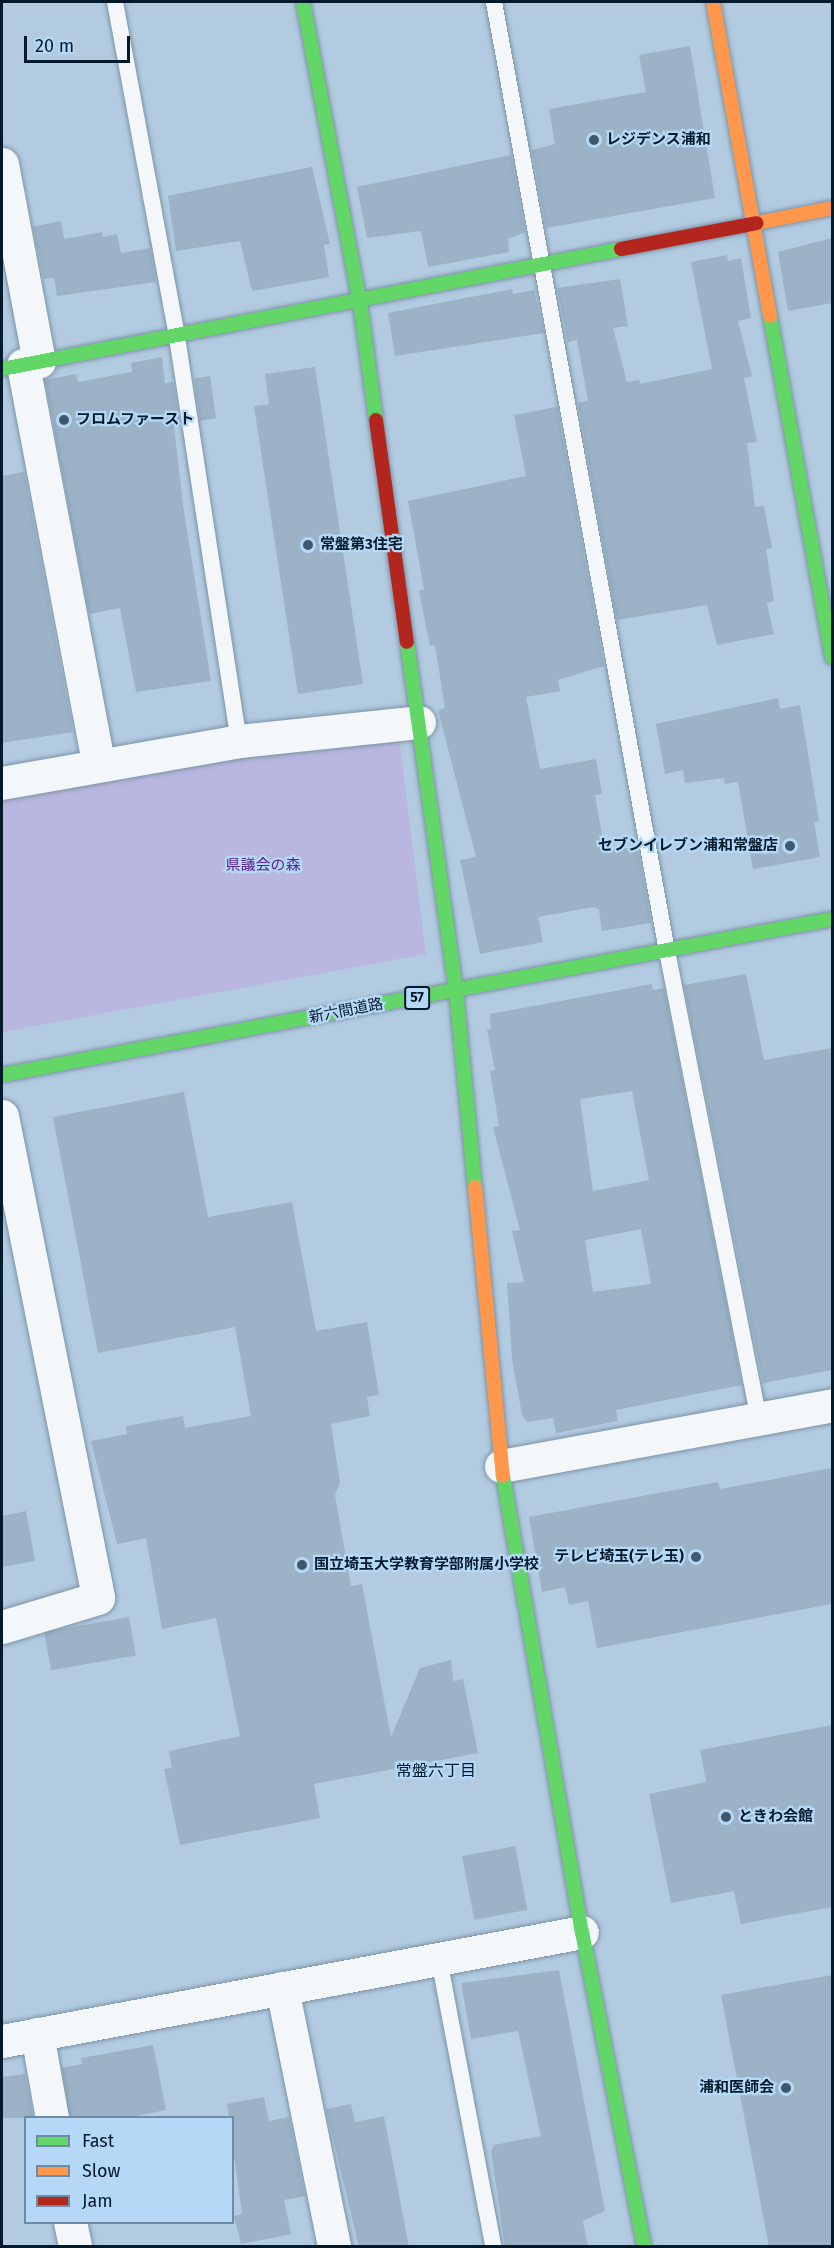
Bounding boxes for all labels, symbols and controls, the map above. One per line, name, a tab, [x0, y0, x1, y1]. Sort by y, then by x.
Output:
scale bar	[27, 24, 134, 62]
text: 20 m	[35, 35, 74, 57]
place label: レジデンス浦和	[606, 131, 711, 149]
marker: レジデンス浦和	[587, 133, 601, 147]
place label: フロムファースト	[76, 411, 196, 429]
marker: フロムファースト	[57, 413, 71, 427]
place label: 常盤第3住宅	[320, 536, 403, 554]
marker: 常盤第3住宅	[301, 538, 315, 552]
place label: セブンイレブン浦和常盤店	[598, 837, 778, 855]
marker: セブンイレブン浦和常盤店	[783, 839, 797, 853]
park label: 県議会の森	[226, 857, 300, 875]
road number: 57	[404, 987, 430, 1009]
street label: 新六間道路	[307, 995, 385, 1027]
place label: テレビ埼玉(テレ玉)	[554, 1548, 684, 1566]
marker: テレビ埼玉(テレ玉)	[689, 1550, 703, 1564]
place label: 国立埼玉大学教育学部附属小学校	[314, 1556, 539, 1574]
marker: 国立埼玉大学教育学部附属小学校	[295, 1558, 309, 1572]
district label: 常盤六丁目	[396, 1761, 476, 1781]
place label: ときわ会館	[738, 1808, 813, 1826]
marker: ときわ会館	[719, 1810, 733, 1824]
place label: 浦和医師会	[699, 2079, 774, 2097]
marker: 浦和医師会	[779, 2081, 793, 2095]
legend	[24, 2116, 234, 2224]
text: Fast	[82, 2130, 114, 2152]
text: Slow	[82, 2160, 120, 2182]
text: Jam	[82, 2190, 113, 2212]

